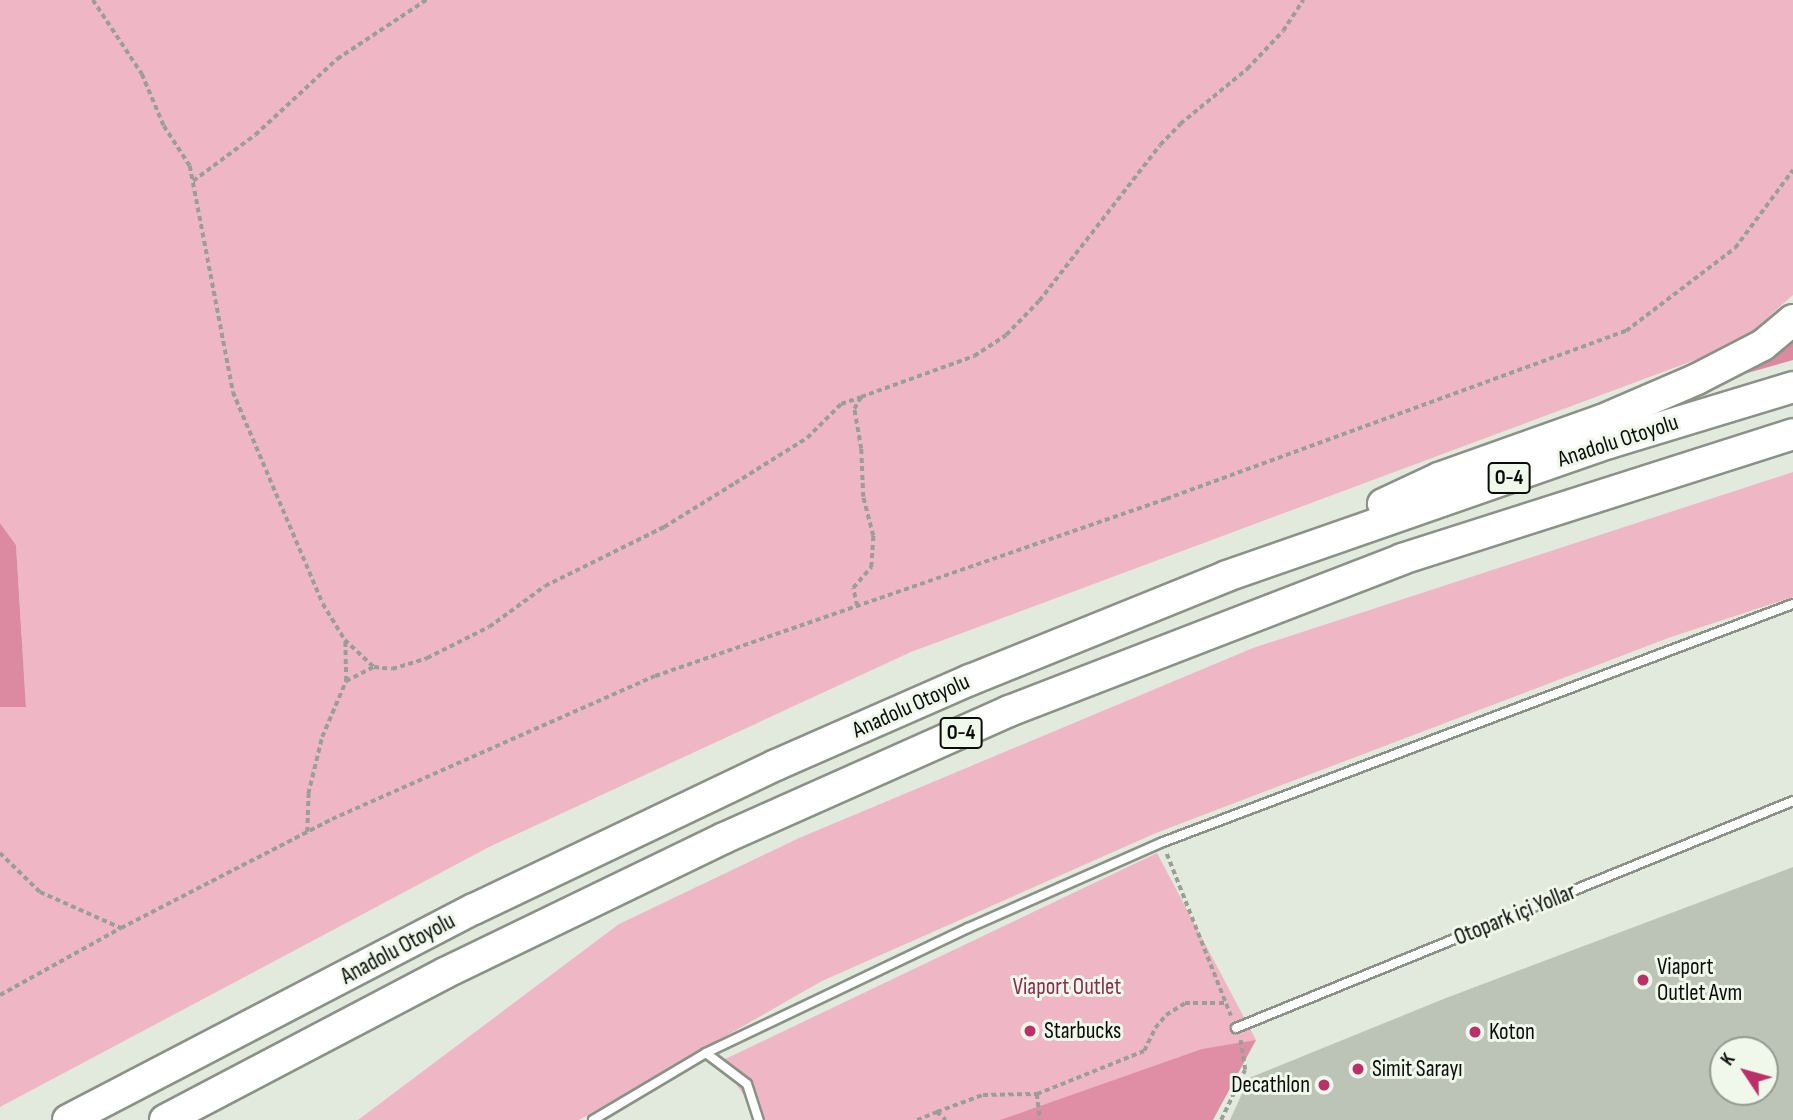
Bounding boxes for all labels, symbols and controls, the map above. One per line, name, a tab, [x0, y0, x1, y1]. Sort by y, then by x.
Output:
street label: Anadolu Otoyolu	[1554, 409, 1682, 473]
road number: O-4	[1486, 461, 1532, 496]
street label: Anadolu Otoyolu	[848, 668, 974, 744]
road number: O-4	[938, 716, 984, 750]
street label: Otopark içi Yollar	[1450, 878, 1580, 952]
street label: Anadolu Otoyolu	[336, 907, 460, 991]
place label: Viaport Outlet Avm	[1657, 953, 1742, 1007]
marker: Viaport Outlet Avm	[1635, 972, 1651, 988]
park label: Viaport Outlet	[1013, 973, 1121, 1001]
place label: Starbucks	[1044, 1017, 1121, 1045]
place label: Koton	[1489, 1018, 1535, 1046]
marker: Starbucks	[1022, 1023, 1038, 1039]
marker: Koton	[1467, 1024, 1483, 1040]
north arrow	[1709, 1036, 1779, 1106]
text: K	[1716, 1049, 1740, 1070]
place label: Simit Sarayı	[1372, 1055, 1463, 1083]
marker: Simit Sarayı	[1350, 1061, 1366, 1077]
place label: Decathlon	[1231, 1071, 1310, 1099]
marker: Decathlon	[1316, 1077, 1332, 1093]

